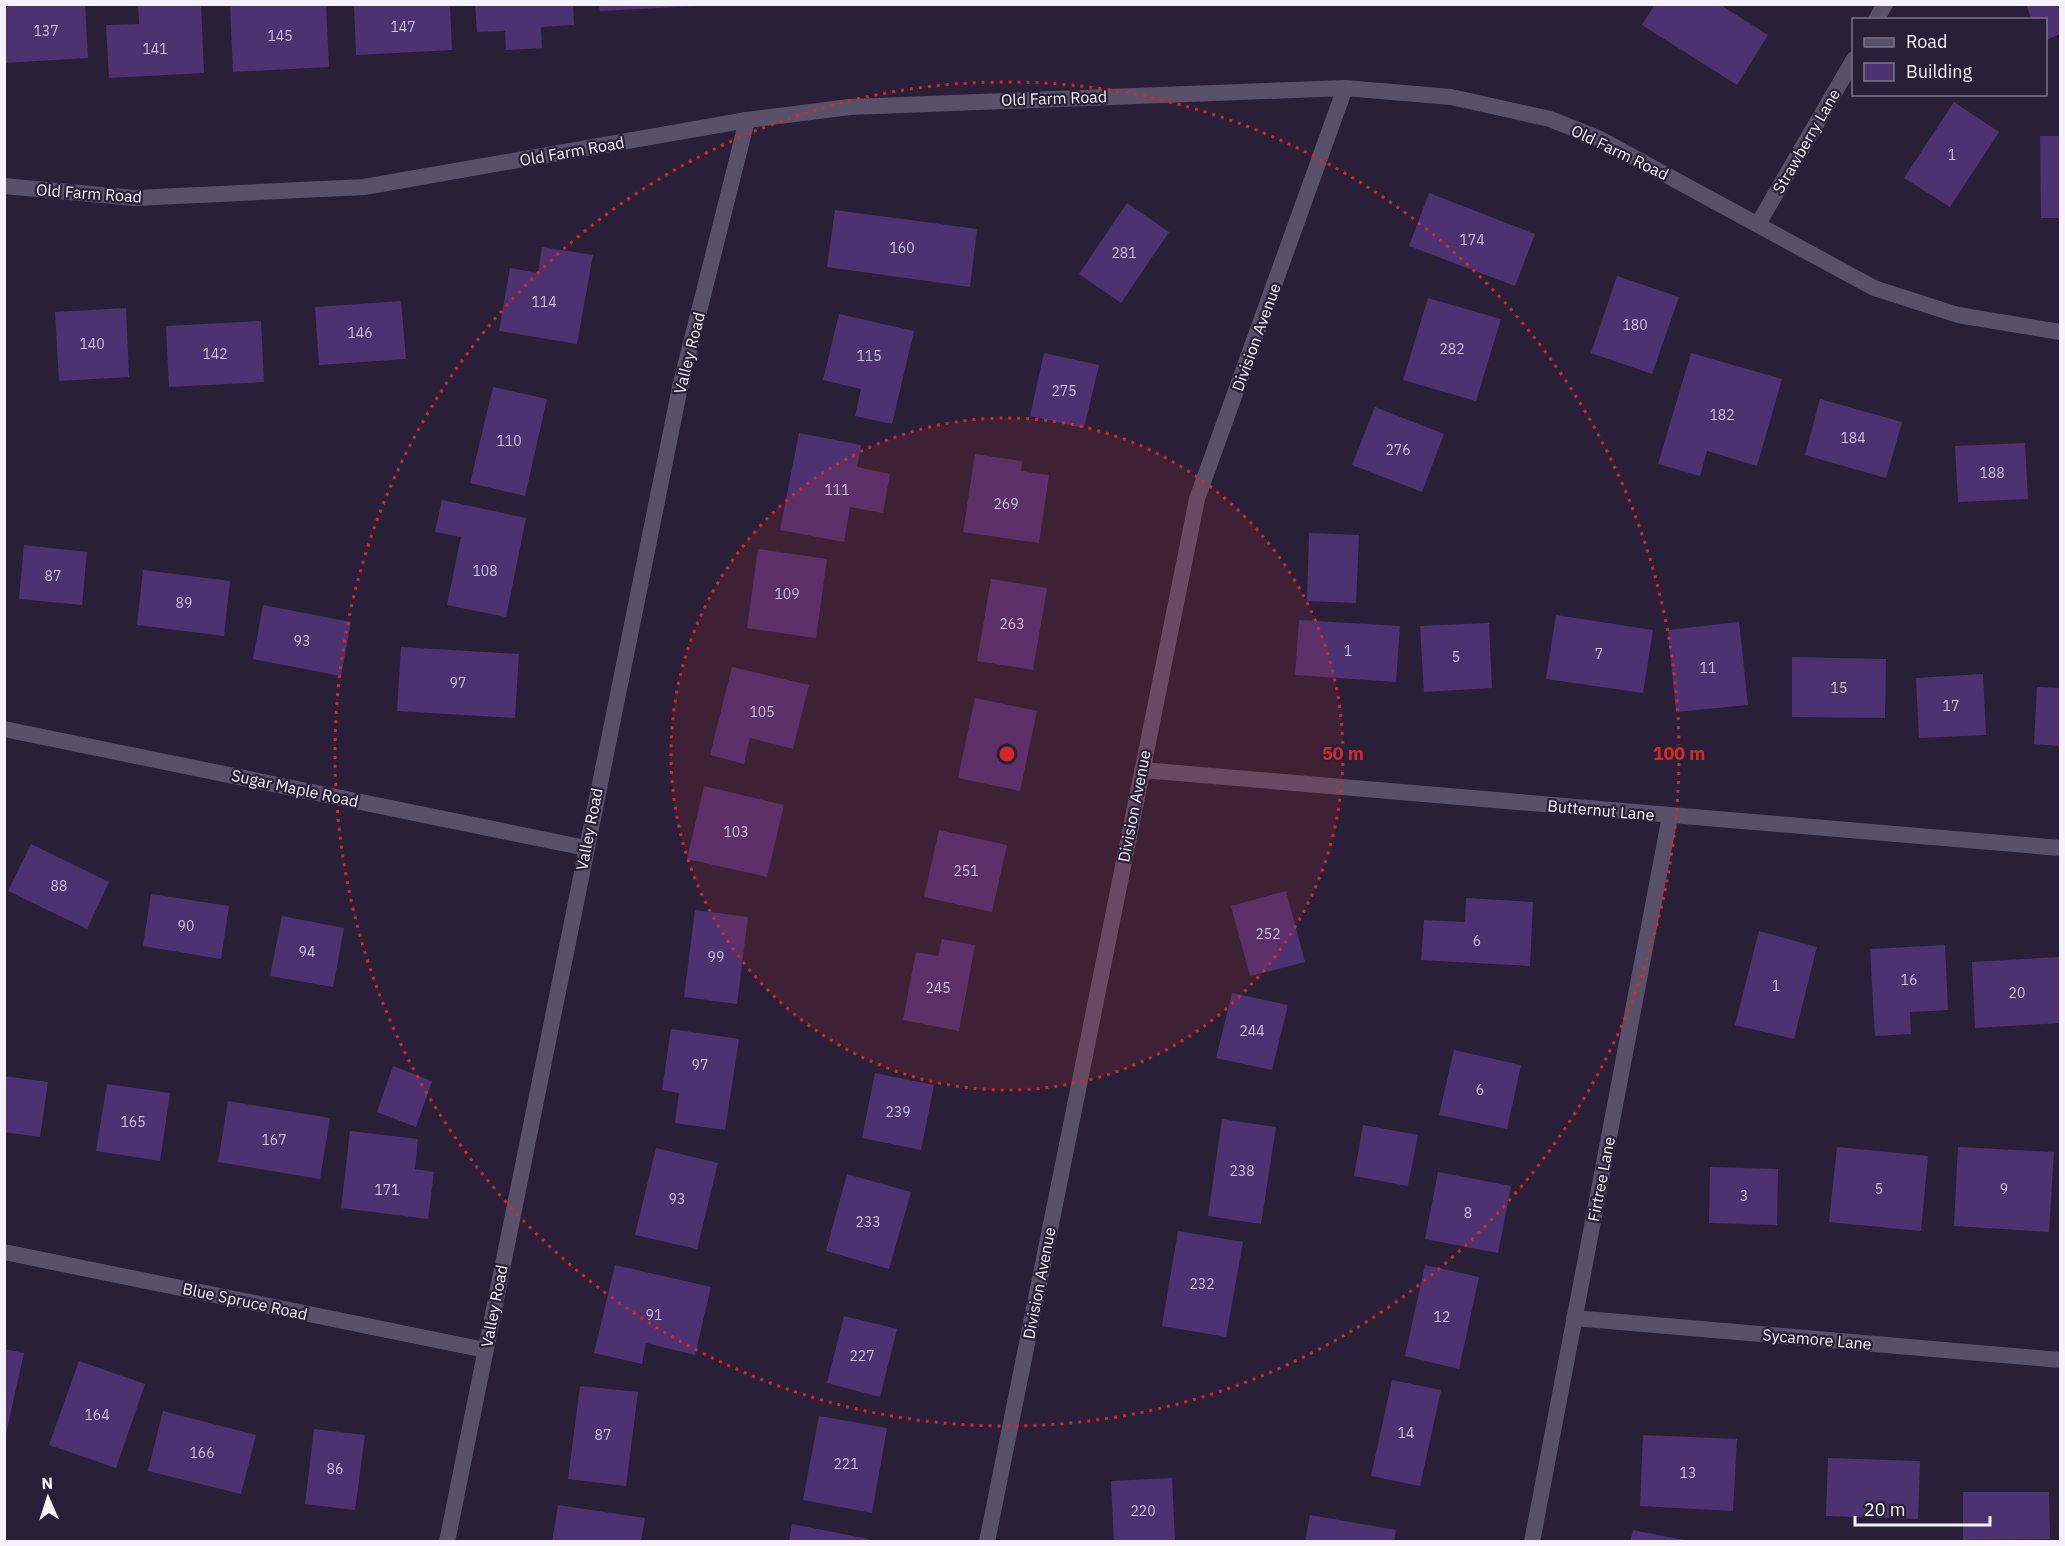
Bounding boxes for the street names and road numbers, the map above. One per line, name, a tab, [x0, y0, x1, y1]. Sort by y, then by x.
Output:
street label: Strawberry Lane	[1768, 85, 1844, 197]
street label: Old Farm Road	[1001, 86, 1107, 110]
street label: Old Farm Road	[1568, 120, 1672, 184]
street label: Old Farm Road	[518, 132, 626, 170]
street label: Old Farm Road	[35, 179, 143, 207]
street label: Division Avenue	[1227, 280, 1285, 394]
street label: Valley Road	[669, 310, 709, 396]
street label: Division Avenue	[1113, 748, 1155, 864]
street label: Sugar Maple Road	[230, 765, 360, 811]
street label: Valley Road	[571, 786, 607, 872]
street label: Butternut Lane	[1547, 795, 1655, 825]
street label: Firtree Lane	[1583, 1135, 1619, 1223]
street label: Division Avenue	[1018, 1225, 1060, 1341]
street label: Valley Road	[476, 1263, 512, 1349]
street label: Blue Spruce Road	[181, 1278, 309, 1324]
street label: Sycamore Lane	[1762, 1324, 1873, 1354]

